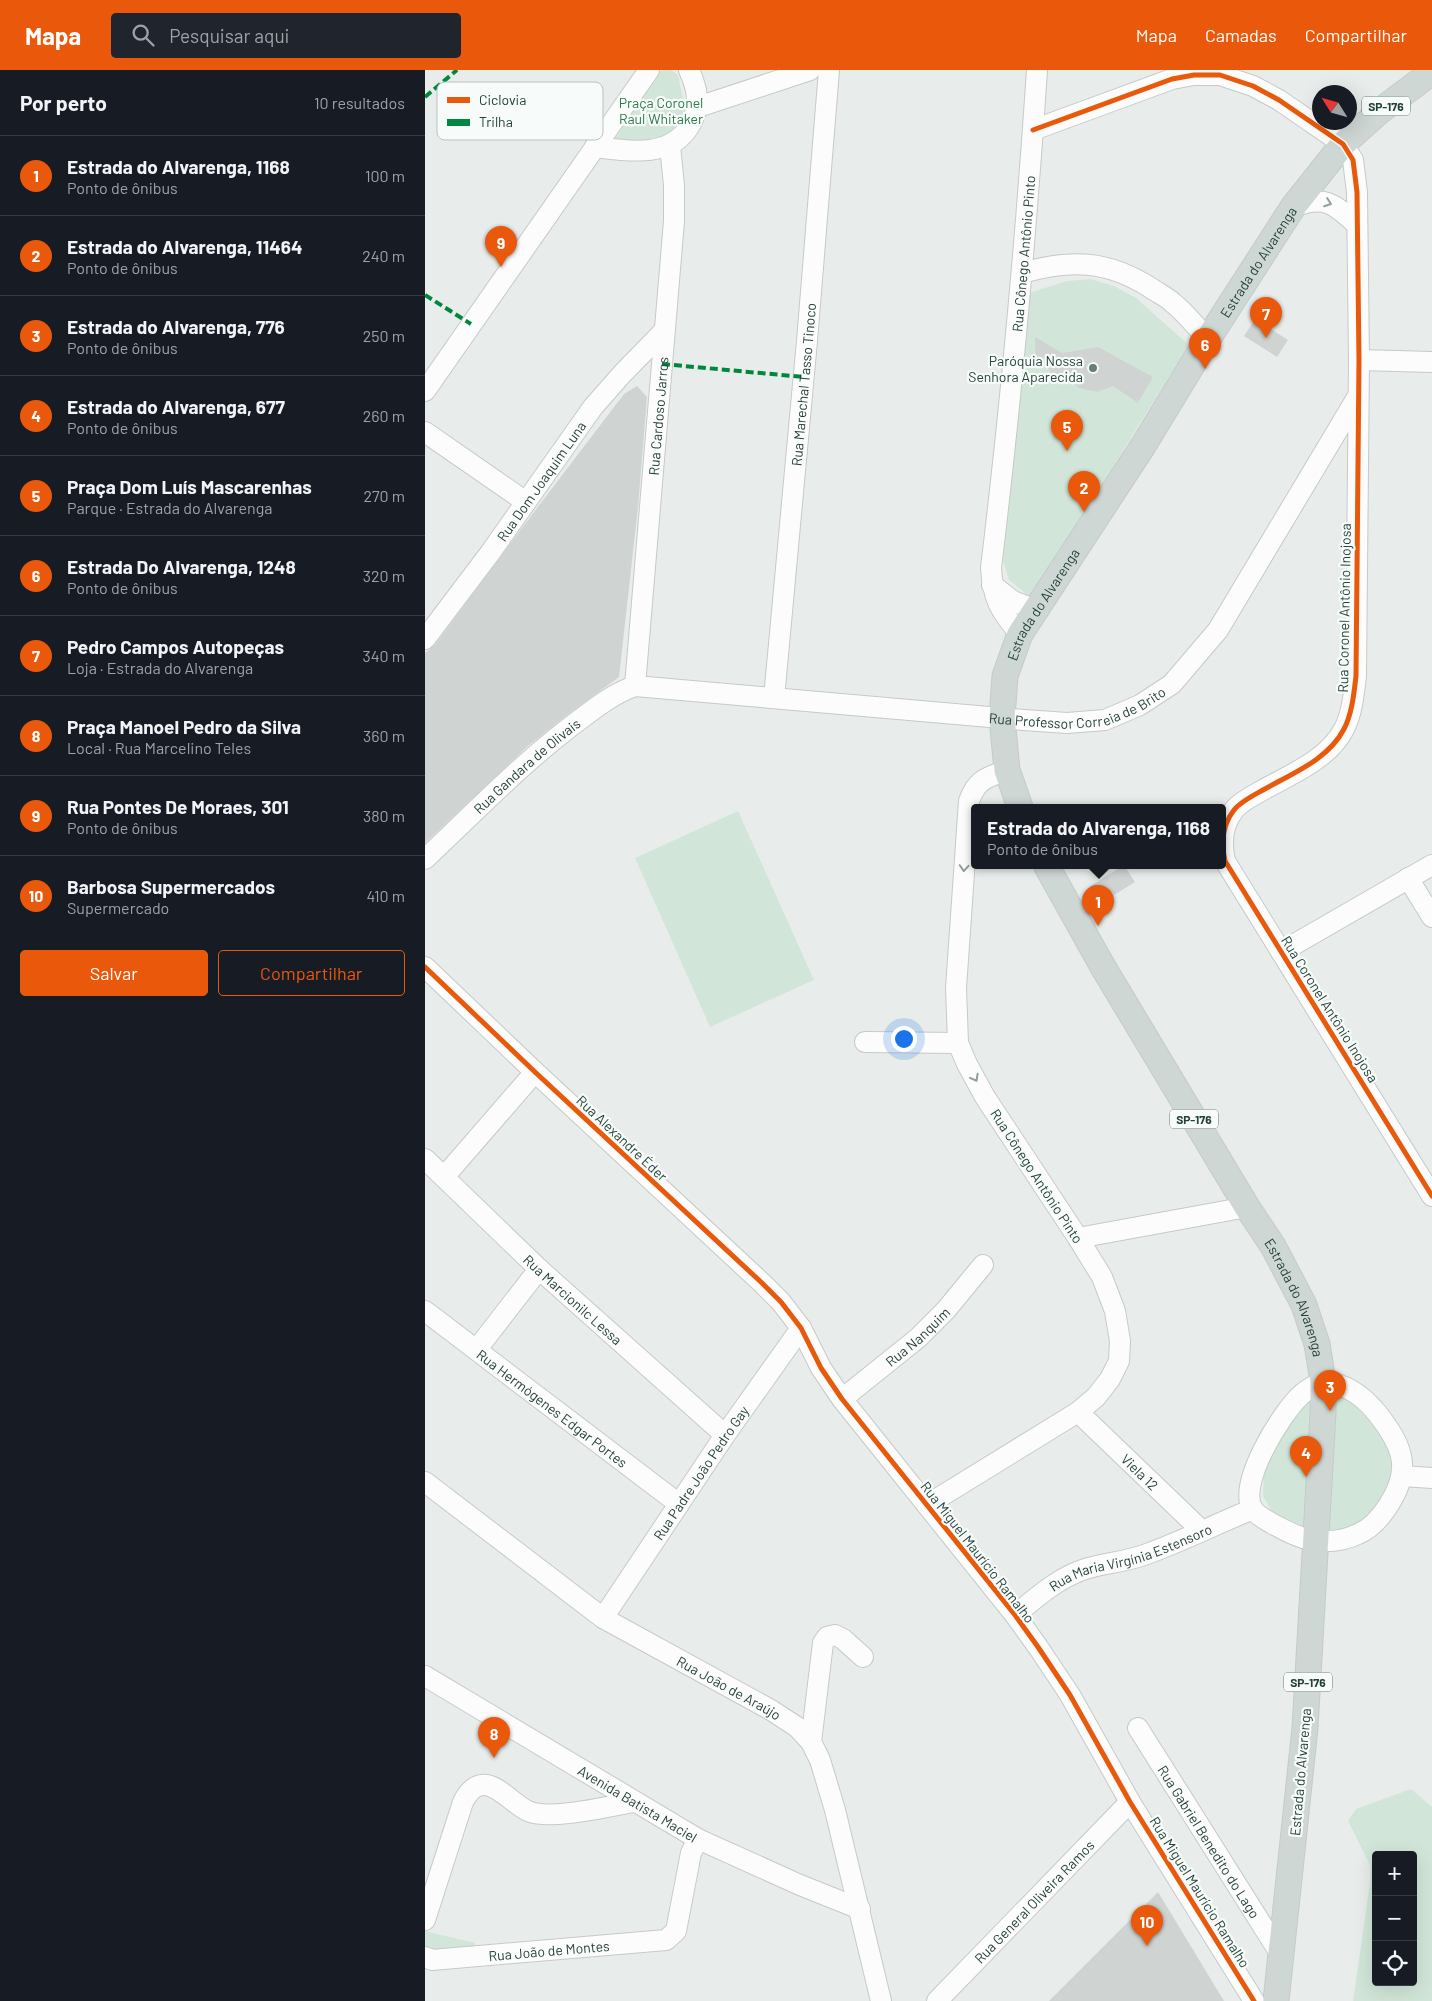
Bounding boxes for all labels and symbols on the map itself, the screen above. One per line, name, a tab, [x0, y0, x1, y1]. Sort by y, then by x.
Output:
legend	[437, 82, 603, 140]
north arrow	[1312, 85, 1357, 130]
text: Ciclovia	[479, 91, 526, 108]
park label: Praça Coronel Raul Whitaker	[619, 94, 703, 127]
road number: SP-176	[1362, 97, 1410, 116]
text: Trilha	[479, 113, 513, 130]
street label: Rua Cônego Antônio Pinto	[1008, 175, 1038, 333]
one-way arrow	[1323, 197, 1332, 207]
street label: Estrada do Alvarenga	[1216, 203, 1300, 320]
pin: 9	[485, 226, 517, 267]
pin: 7	[1250, 297, 1282, 338]
street label: Rua Marechal Tasso Tinoco	[787, 302, 819, 467]
pin: 6	[1189, 328, 1221, 369]
place label: Paróquia Nossa Senhora Aparecida	[968, 352, 1083, 385]
street label: Rua Cardoso Jarros	[644, 356, 671, 476]
marker: Paróquia Nossa Senhora Aparecida	[1087, 362, 1099, 374]
pin: 5	[1051, 410, 1083, 451]
street label: Rua Dom Joaquim Luna	[493, 418, 589, 544]
pin: 2	[1068, 471, 1100, 512]
street label: Rua Coronel Antônio Inojosa	[1334, 523, 1354, 693]
street label: Estrada do Alvarenga	[1003, 545, 1082, 663]
street label: Rua Professor Correia de Brito	[988, 682, 1168, 732]
street label: Rua Gandara de Olivais	[470, 714, 583, 817]
one-way arrow	[959, 864, 970, 872]
pin: 1	[1082, 885, 1114, 926]
street label: Rua Coronel Antônio Inojosa	[1278, 933, 1382, 1085]
your location	[891, 1026, 917, 1052]
one-way arrow	[968, 1073, 978, 1082]
street label: Rua Alexandre Éder	[573, 1092, 671, 1184]
street label: Rua Cônego Antônio Pinto	[987, 1106, 1087, 1246]
road number: SP-176	[1170, 1110, 1218, 1128]
street label: Estrada do Alvarenga	[1262, 1235, 1327, 1358]
street label: Rua Marcionilc Lessa	[520, 1250, 626, 1348]
street label: Rua Nanquim	[882, 1303, 953, 1370]
street label: Rua Hermógenes Edgar Portes	[474, 1345, 631, 1471]
pin: 3	[1314, 1370, 1346, 1411]
street label: Rua Padre João Pedro Gay	[649, 1402, 752, 1543]
pin: 4	[1290, 1436, 1322, 1477]
street label: Viela 12	[1118, 1450, 1162, 1493]
street label: Rua Miguel Maurício Ramalho	[917, 1478, 1039, 1626]
street label: Rua Maria Virgínia Estensoro	[1045, 1520, 1214, 1594]
street label: Rua João de Araújo	[674, 1652, 785, 1723]
road number: SP-176	[1284, 1672, 1332, 1691]
street label: Estrada do Alvarenga	[1286, 1707, 1314, 1837]
pin: 8	[478, 1717, 510, 1758]
street label: Avenida Batista Maciel	[575, 1761, 701, 1845]
street label: Rua Gabriel Benedito do Lago	[1155, 1762, 1264, 1921]
street label: Rua Miguel Maurício Ramalho	[1146, 1813, 1254, 1971]
street label: Rua General Oliveira Ramos	[970, 1836, 1097, 1966]
pin: 10	[1131, 1905, 1163, 1946]
street label: Rua João de Montes	[488, 1936, 610, 1964]

